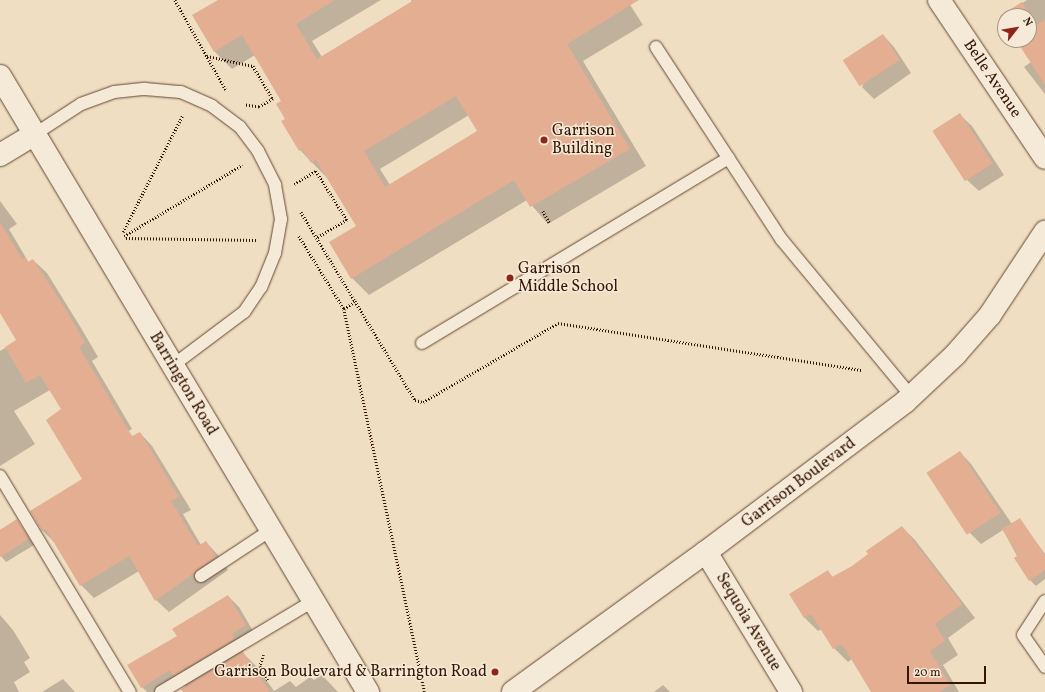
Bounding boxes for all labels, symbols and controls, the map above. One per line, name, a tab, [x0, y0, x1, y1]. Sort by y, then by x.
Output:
north arrow	[997, 8, 1037, 48]
text: N	[1018, 15, 1035, 29]
street label: Belle Avenue	[959, 36, 1025, 122]
place label: Garrison Building	[552, 121, 615, 159]
marker: Garrison Building	[539, 135, 549, 145]
place label: Garrison Middle School	[518, 259, 618, 297]
marker: Garrison Middle School	[505, 273, 515, 283]
street label: Barrington Road	[145, 329, 221, 439]
street label: Garrison Boulevard	[738, 434, 860, 532]
street label: Sequoia Avenue	[711, 569, 785, 675]
scale bar	[909, 658, 988, 684]
place label: Garrison Boulevard & Barrington Road	[214, 662, 487, 682]
text: 20 m	[914, 665, 941, 681]
marker: Garrison Boulevard & Barrington Road	[490, 667, 500, 677]

